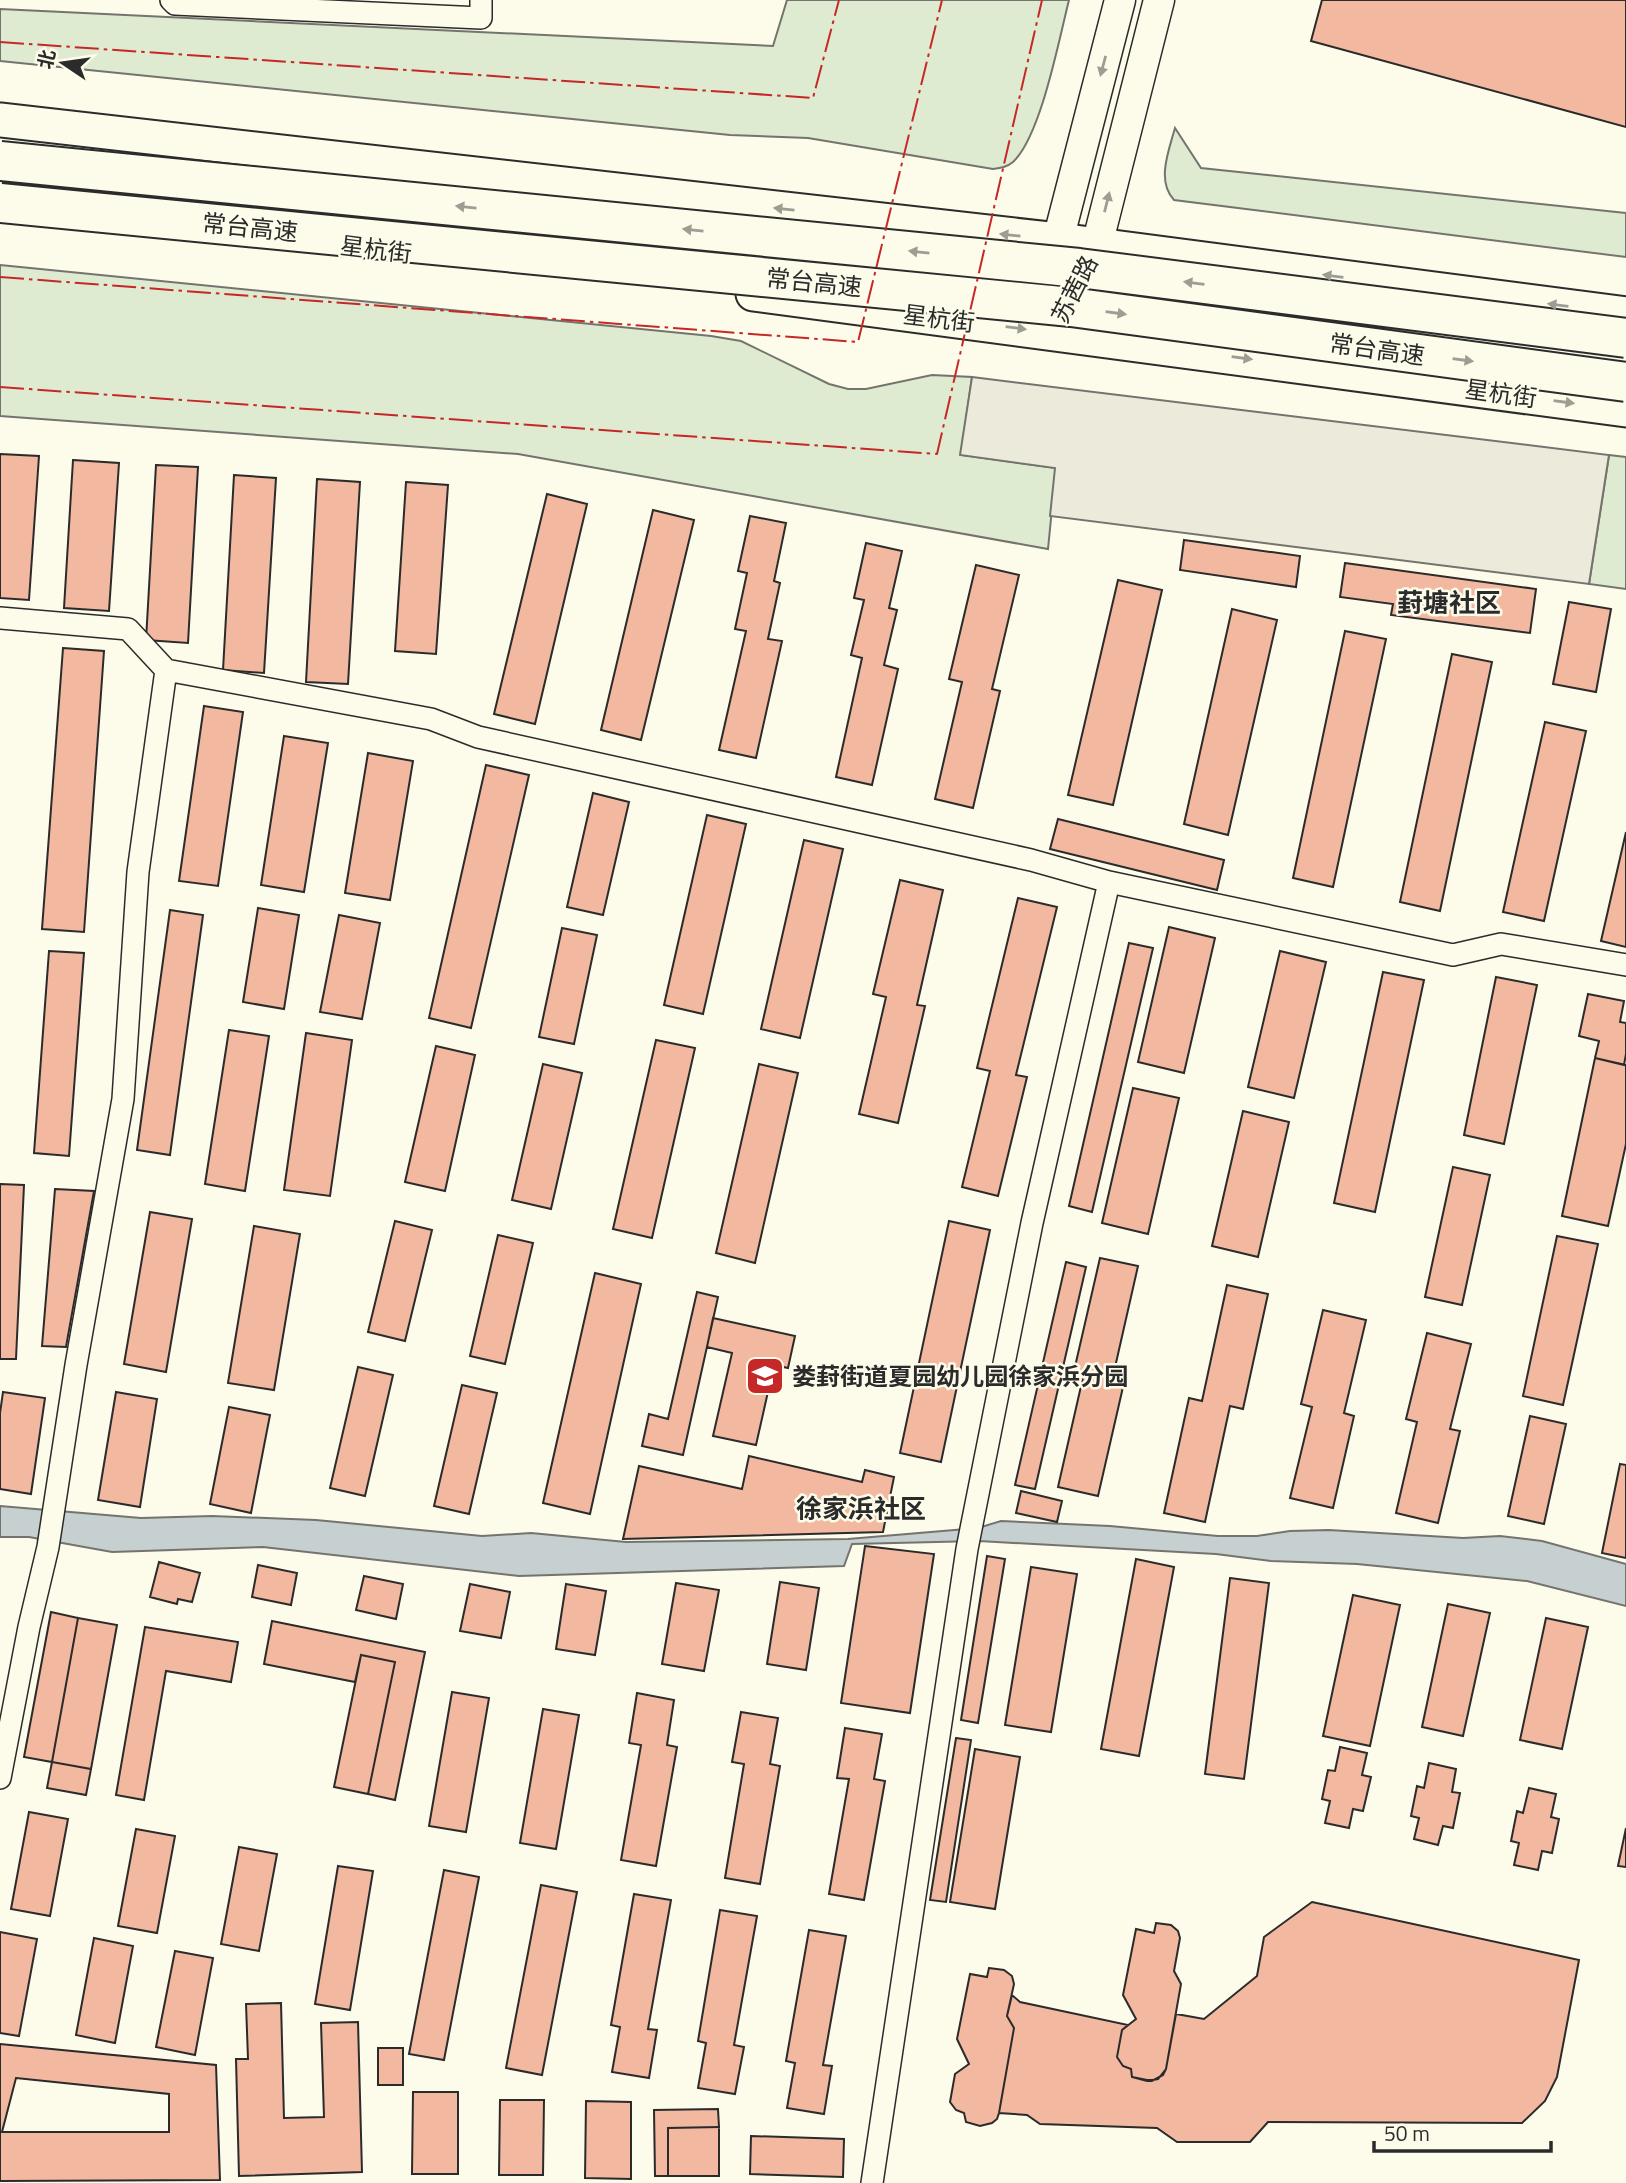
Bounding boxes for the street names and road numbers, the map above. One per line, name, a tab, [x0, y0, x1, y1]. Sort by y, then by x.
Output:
street label: 常台高速	[200, 204, 300, 250]
street label: 星杭街	[338, 227, 414, 271]
street label: 苏茜路	[1042, 249, 1106, 329]
street label: 常台高速	[764, 259, 864, 305]
street label: 星杭街	[901, 296, 977, 340]
street label: 常台高速	[1327, 324, 1427, 374]
street label: 星杭街	[1463, 370, 1539, 416]

